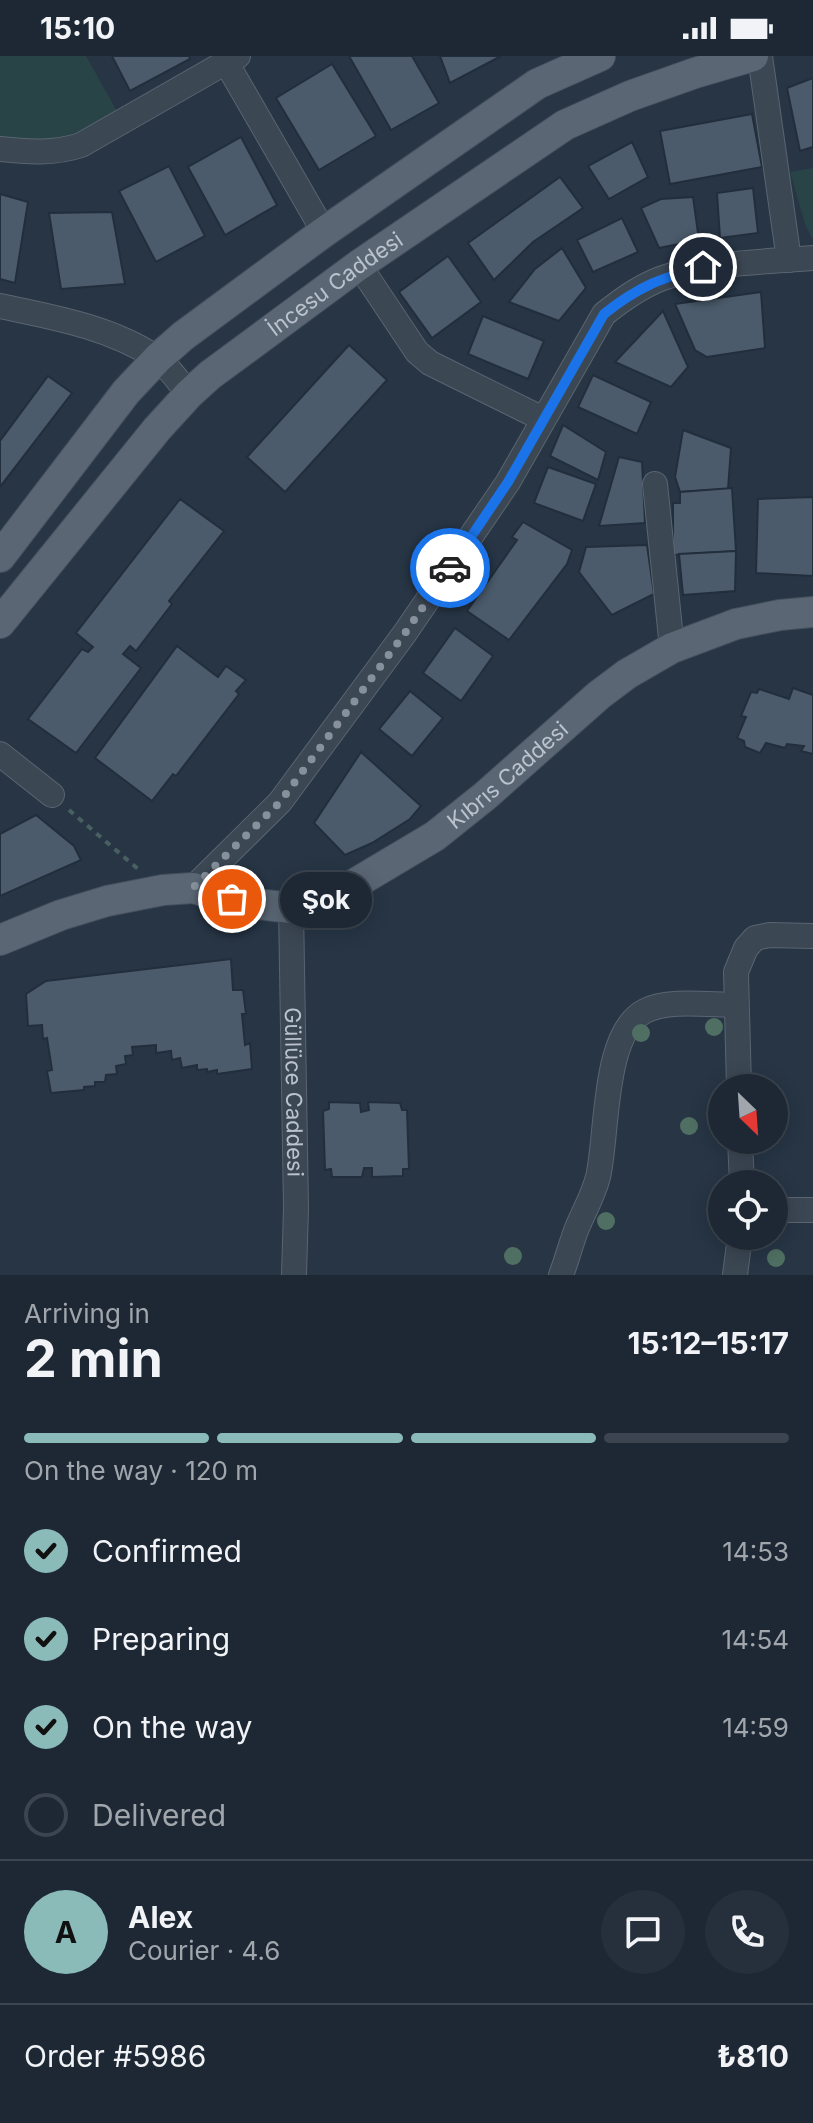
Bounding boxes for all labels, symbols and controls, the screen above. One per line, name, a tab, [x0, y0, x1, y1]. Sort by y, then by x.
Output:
text: 15:10	[40, 10, 115, 46]
street label: İncesu Caddesi	[262, 226, 407, 341]
pin	[669, 233, 737, 301]
icon: home	[681, 245, 725, 289]
courier	[410, 528, 490, 608]
icon: car	[428, 546, 472, 590]
street label: Kıbrıs Caddesi	[442, 716, 573, 834]
pin	[198, 865, 266, 933]
callout: Şok	[280, 871, 372, 927]
icon: bag	[210, 877, 254, 921]
text: Şok	[302, 884, 350, 915]
street label: Güllüce Caddesi	[280, 1007, 308, 1177]
north arrow	[708, 1074, 788, 1154]
map controls	[708, 1074, 788, 1250]
button: locate	[708, 1170, 788, 1250]
text: Arriving in	[24, 1298, 150, 1329]
text: 15:12–15:17	[628, 1325, 789, 1361]
text: 2 min	[24, 1327, 163, 1390]
text: On the way · 120 m	[24, 1455, 258, 1486]
icon: check	[24, 1529, 68, 1573]
text: Confirmed	[92, 1533, 242, 1569]
text: 14:53	[722, 1536, 789, 1567]
icon: check	[24, 1617, 68, 1661]
text: Preparing	[92, 1621, 230, 1657]
text: 14:54	[722, 1624, 789, 1655]
icon: check	[24, 1705, 68, 1749]
text: On the way	[92, 1709, 252, 1745]
text: 14:59	[722, 1712, 789, 1743]
text: Delivered	[92, 1797, 226, 1833]
button: chat	[601, 1890, 685, 1974]
button: phone	[705, 1890, 789, 1974]
text: Alex	[128, 1899, 193, 1935]
text: A	[55, 1914, 77, 1950]
text: Courier · 4.6	[128, 1935, 280, 1966]
text: Order #5986	[24, 2038, 206, 2074]
text: ₺810	[717, 2038, 789, 2074]

